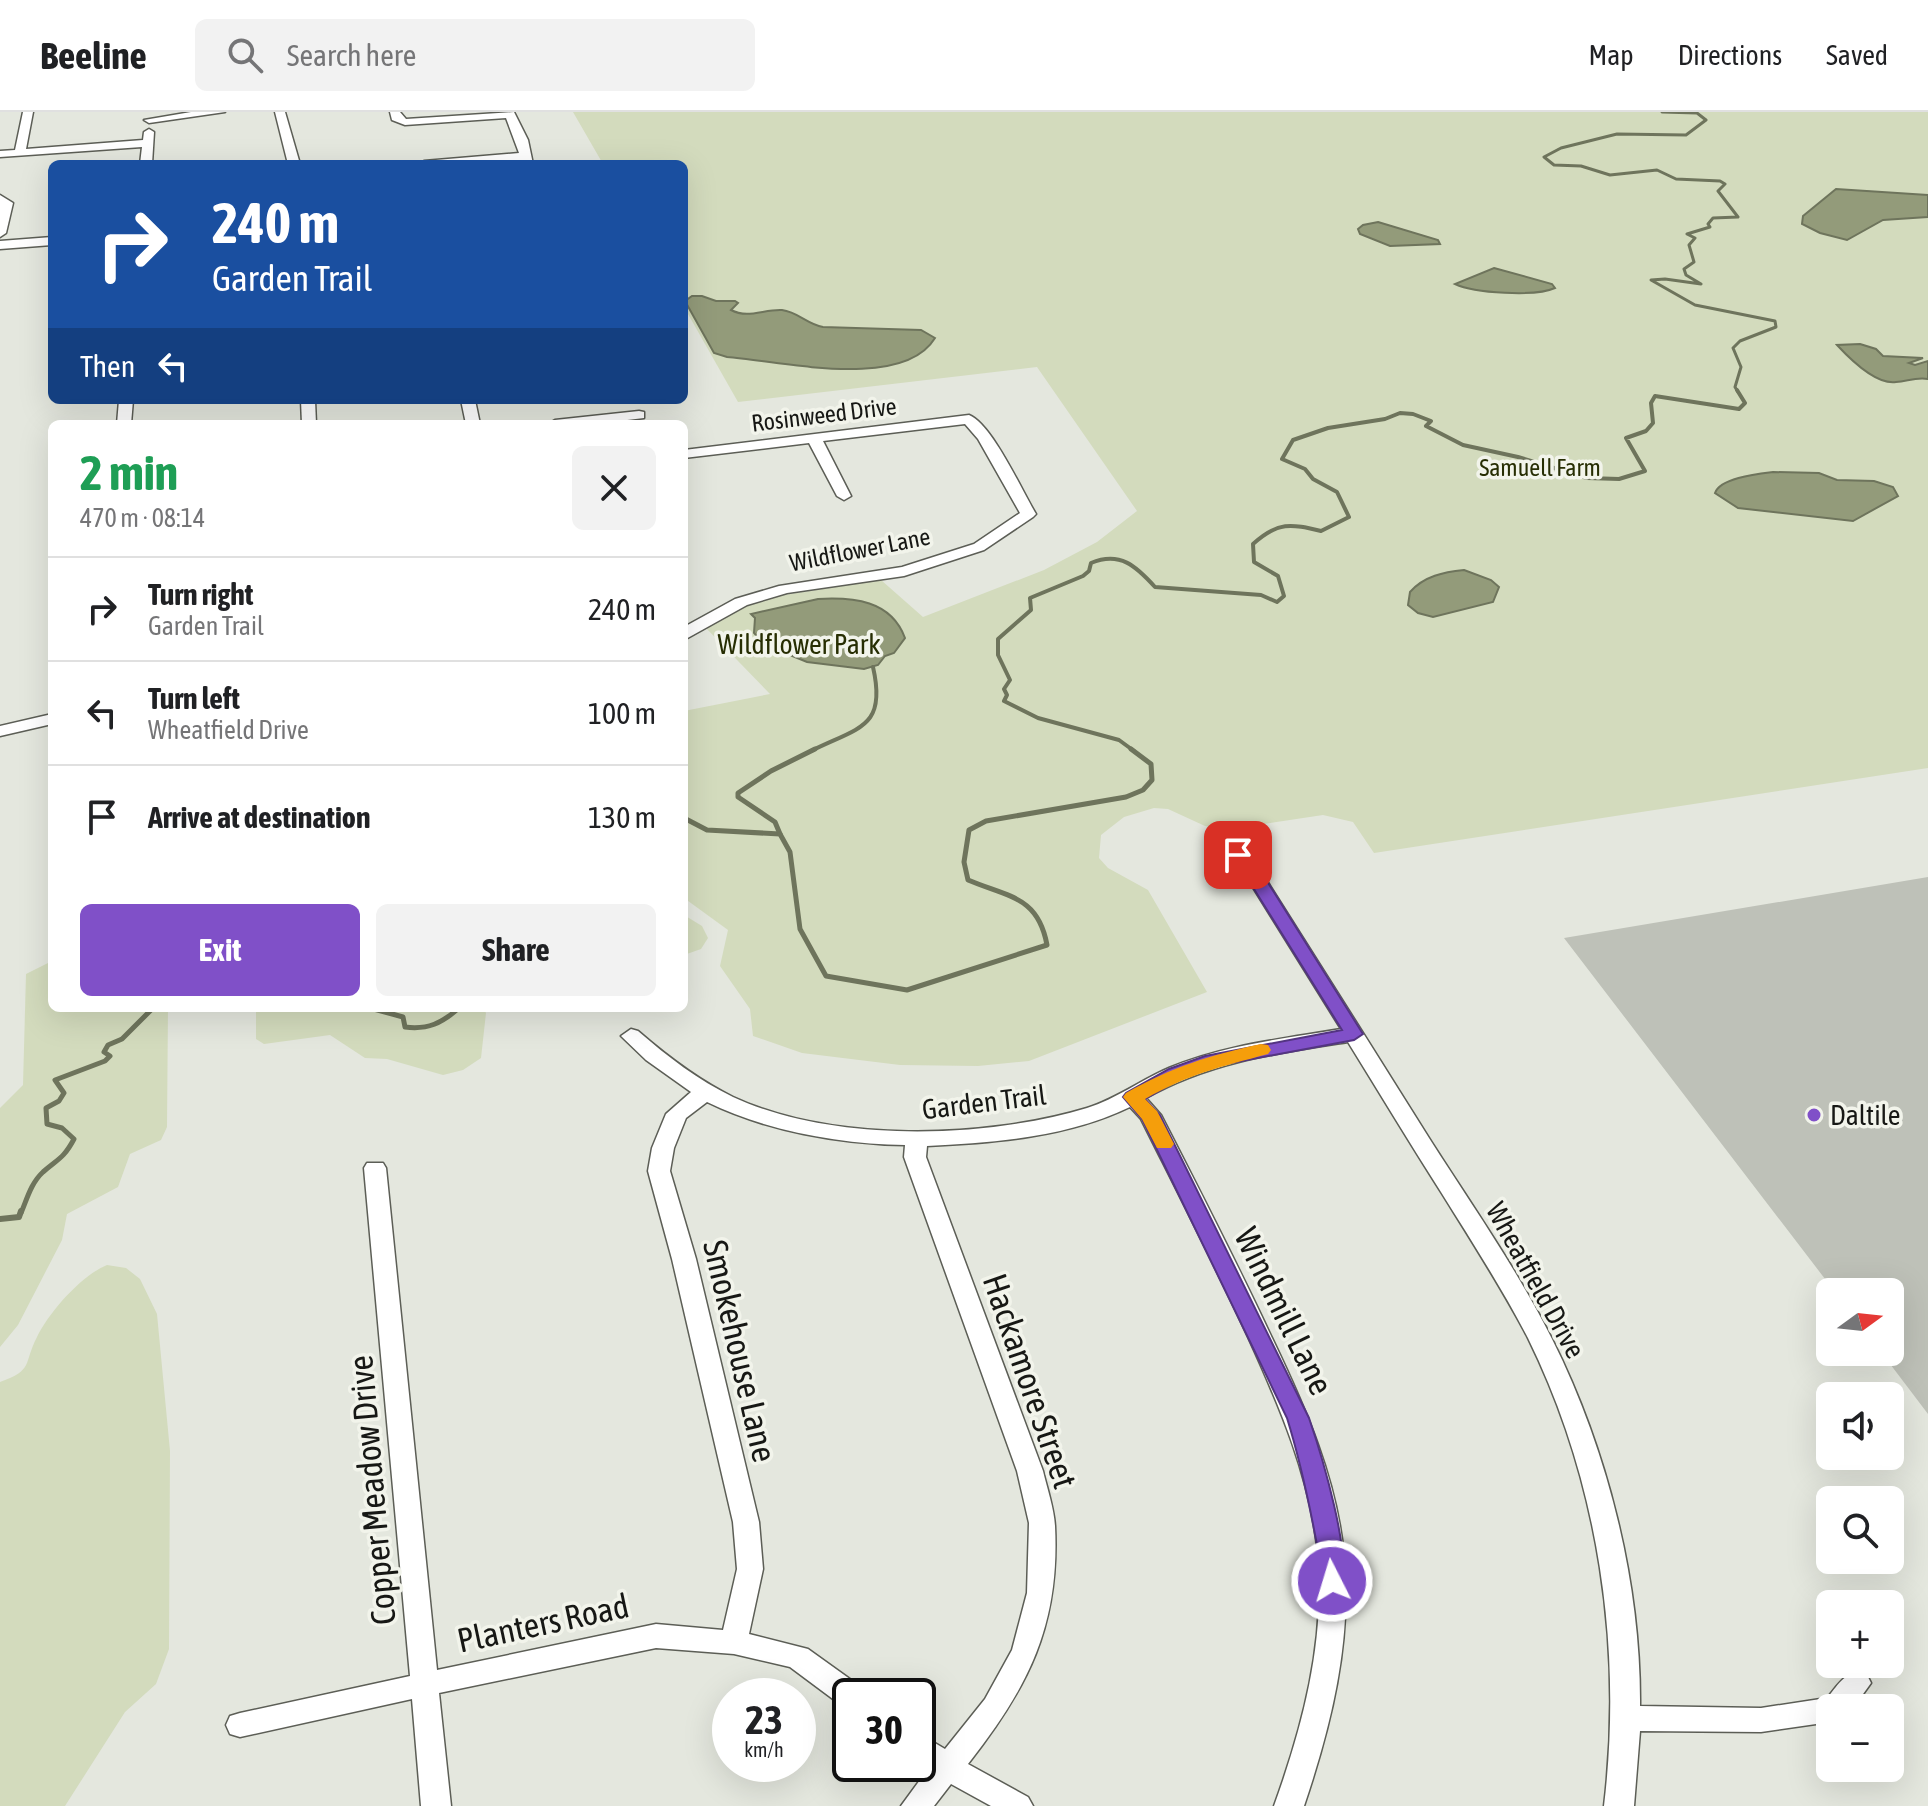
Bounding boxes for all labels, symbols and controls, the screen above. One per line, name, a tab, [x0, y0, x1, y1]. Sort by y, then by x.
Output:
search box	[195, 19, 755, 91]
icon: search	[223, 33, 267, 77]
text: Beeline	[40, 34, 147, 77]
text: Search here	[287, 38, 416, 72]
text: Map	[1589, 39, 1634, 71]
text: Directions	[1678, 39, 1782, 71]
text: Saved	[1826, 39, 1888, 71]
text: 240 m	[212, 191, 339, 255]
icon: right	[80, 192, 184, 296]
text: Garden Trail	[212, 257, 372, 299]
icon: left	[151, 344, 195, 388]
text: Then	[80, 349, 135, 383]
street label: Rosinweed Drive	[750, 392, 898, 437]
text: 2 min	[80, 445, 178, 500]
button: close	[572, 446, 656, 530]
park label: Samuell Farm	[1479, 454, 1601, 481]
text: 470 m · 08:14	[80, 503, 205, 533]
street label: Wildflower Lane	[787, 523, 932, 576]
text: Turn right	[148, 577, 254, 611]
icon: right	[80, 587, 124, 631]
text: 240 m	[588, 592, 656, 626]
text: Garden Trail	[148, 611, 264, 641]
park label: Wildflower Park	[718, 628, 880, 660]
text: Turn left	[148, 681, 240, 715]
icon: left	[80, 691, 124, 735]
text: 100 m	[588, 696, 656, 730]
text: Wheatfield Drive	[148, 715, 309, 745]
icon: arrive	[80, 795, 124, 839]
text: Arrive at destination	[148, 800, 370, 834]
text: 130 m	[588, 800, 656, 834]
pin	[1204, 821, 1272, 889]
icon: arrive	[1216, 833, 1260, 877]
button: Exit	[80, 904, 360, 996]
button: Share	[376, 904, 656, 996]
street label: Garden Trail	[920, 1078, 1048, 1125]
place label: Daltile	[1830, 1099, 1900, 1131]
marker: Daltile	[1805, 1106, 1823, 1124]
street label: Wheatfield Drive	[1480, 1197, 1592, 1363]
street label: Windmill Lane	[1227, 1221, 1342, 1401]
street label: Smokehouse Lane	[696, 1236, 785, 1466]
street label: Hackamore Street	[976, 1269, 1085, 1493]
north arrow	[1816, 1278, 1904, 1366]
map controls	[1816, 1278, 1904, 1782]
street label: Copper Meadow Drive	[340, 1354, 403, 1626]
button: sound	[1816, 1382, 1904, 1470]
button: search	[1816, 1486, 1904, 1574]
position arrow	[1290, 1539, 1374, 1623]
street label: Planters Road	[454, 1585, 632, 1660]
button: +	[1816, 1590, 1904, 1678]
speed limit sign: 30	[832, 1678, 936, 1782]
button: −	[1816, 1694, 1904, 1782]
text: 23	[745, 1697, 783, 1742]
text: km/h	[744, 1738, 784, 1761]

